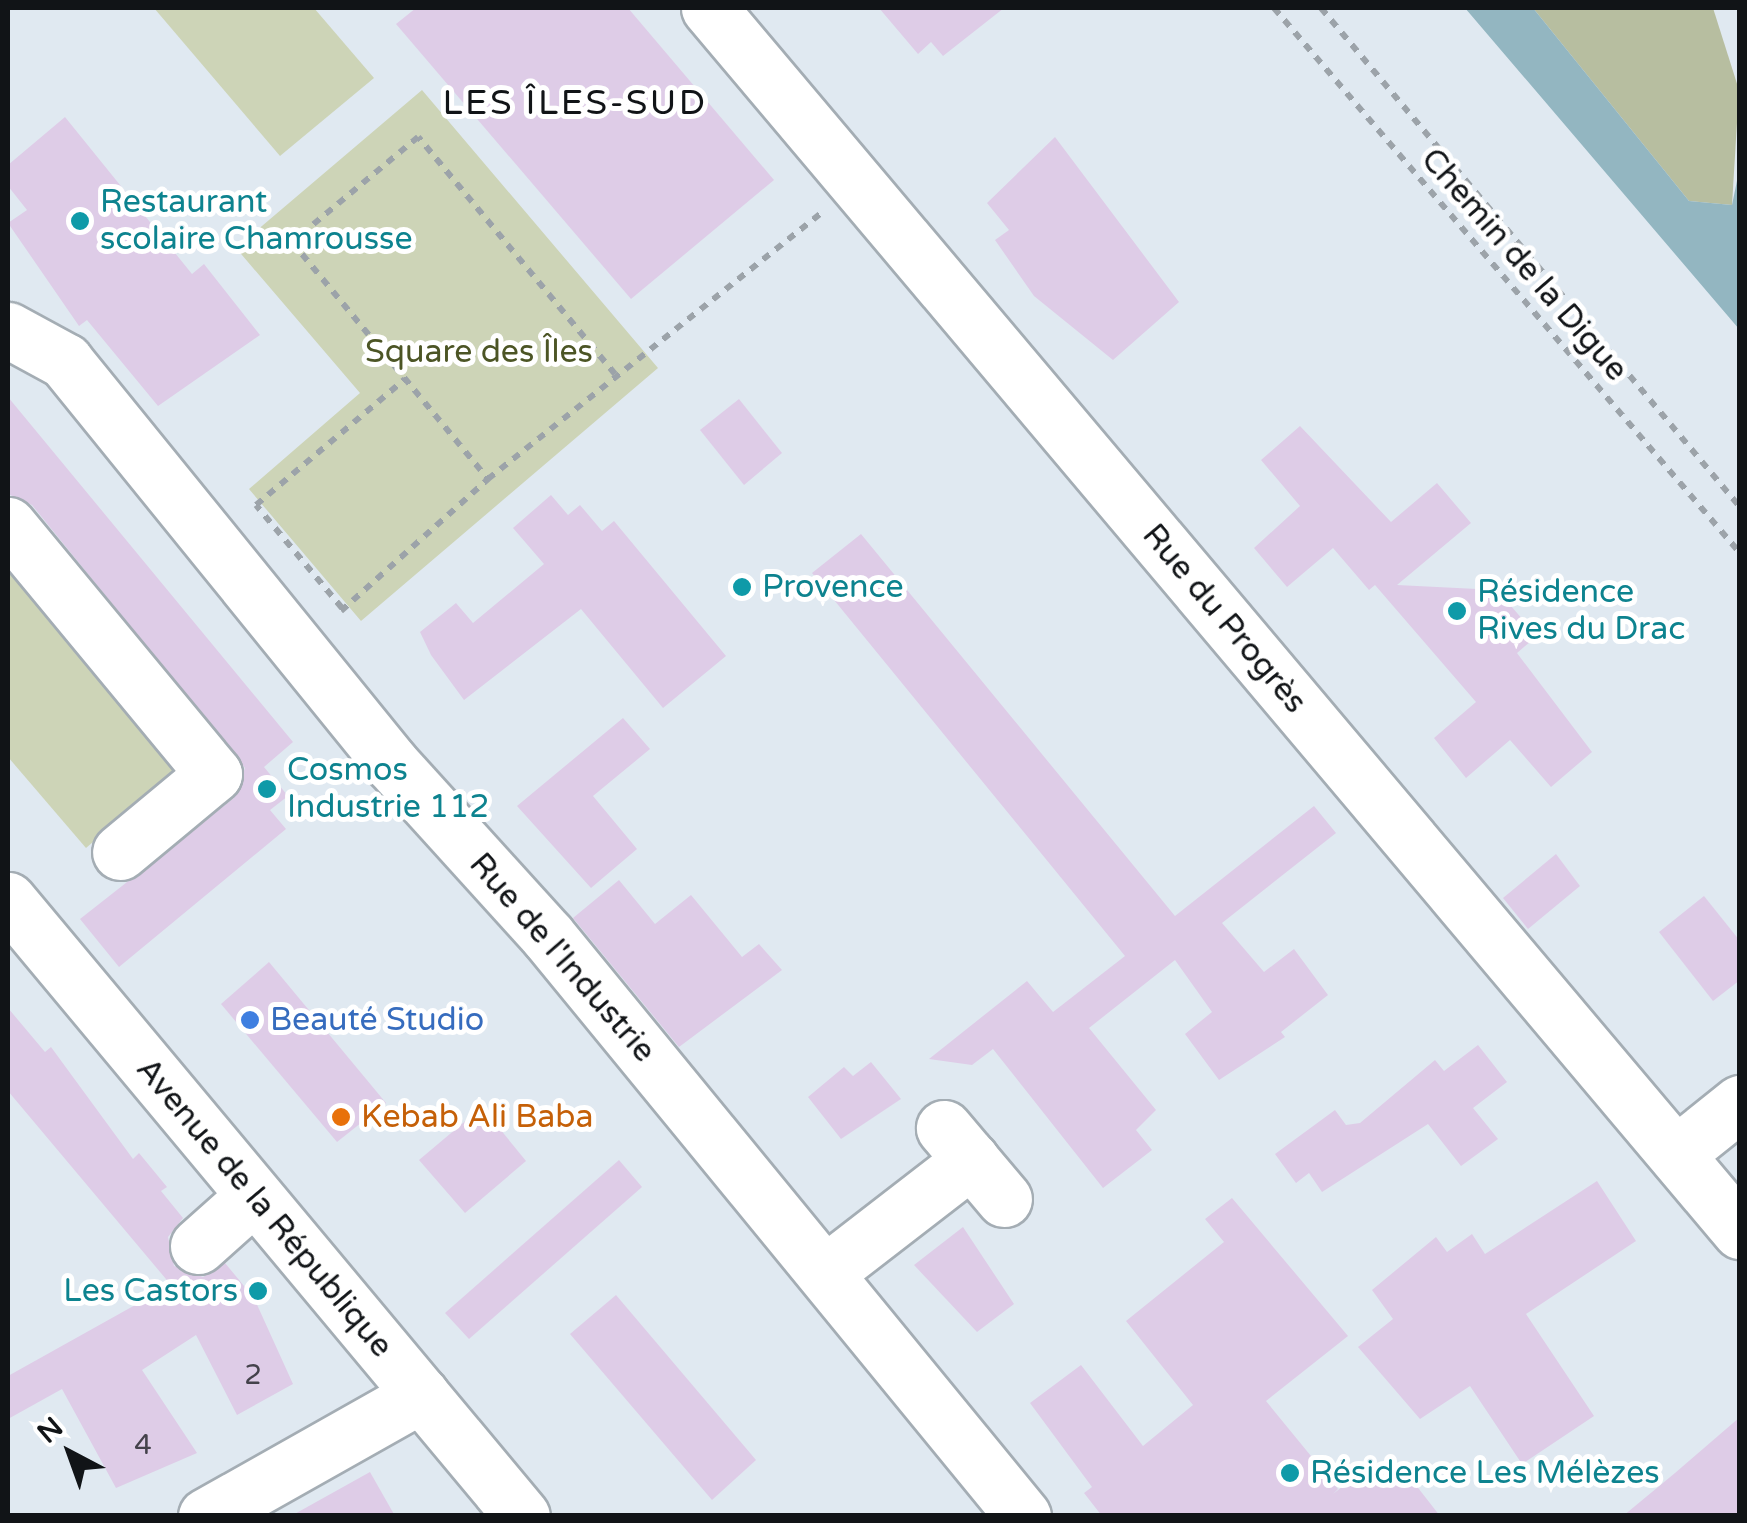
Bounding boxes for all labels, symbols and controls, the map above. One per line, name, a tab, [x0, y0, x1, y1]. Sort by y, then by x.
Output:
district label: LES ÎLES-SUD	[442, 82, 708, 124]
street label: Chemin de la Digue	[1413, 141, 1635, 389]
place label: Restaurant scolaire Chamrousse	[100, 184, 413, 259]
marker: Restaurant scolaire Chamrousse	[69, 210, 91, 232]
park label: Square des Îles	[365, 333, 593, 371]
street label: Rue du Progrès	[1134, 517, 1314, 721]
place label: Provence	[762, 568, 904, 606]
place label: Résidence Rives du Drac	[1477, 574, 1685, 649]
marker: Provence	[731, 576, 753, 598]
marker: Résidence Rives du Drac	[1446, 600, 1468, 622]
place label: Cosmos Industrie 112	[287, 752, 489, 827]
marker: Cosmos Industrie 112	[256, 778, 278, 800]
street label: Rue de l'Industrie	[461, 846, 663, 1070]
place label: Beauté Studio	[270, 1001, 484, 1039]
marker: Beauté Studio	[239, 1009, 261, 1031]
street label: Avenue de la République	[128, 1051, 400, 1365]
place label: Kebab Ali Baba	[361, 1098, 594, 1136]
marker: Kebab Ali Baba	[330, 1106, 352, 1128]
place label: Les Castors	[63, 1272, 238, 1310]
marker: Les Castors	[247, 1280, 269, 1302]
house number: 2	[244, 1358, 262, 1392]
north arrow	[20, 1403, 120, 1503]
text: N	[31, 1410, 70, 1451]
house number: 4	[134, 1428, 152, 1462]
place label: Résidence Les Mélèzes	[1310, 1454, 1660, 1492]
marker: Résidence Les Mélèzes	[1279, 1462, 1301, 1484]

